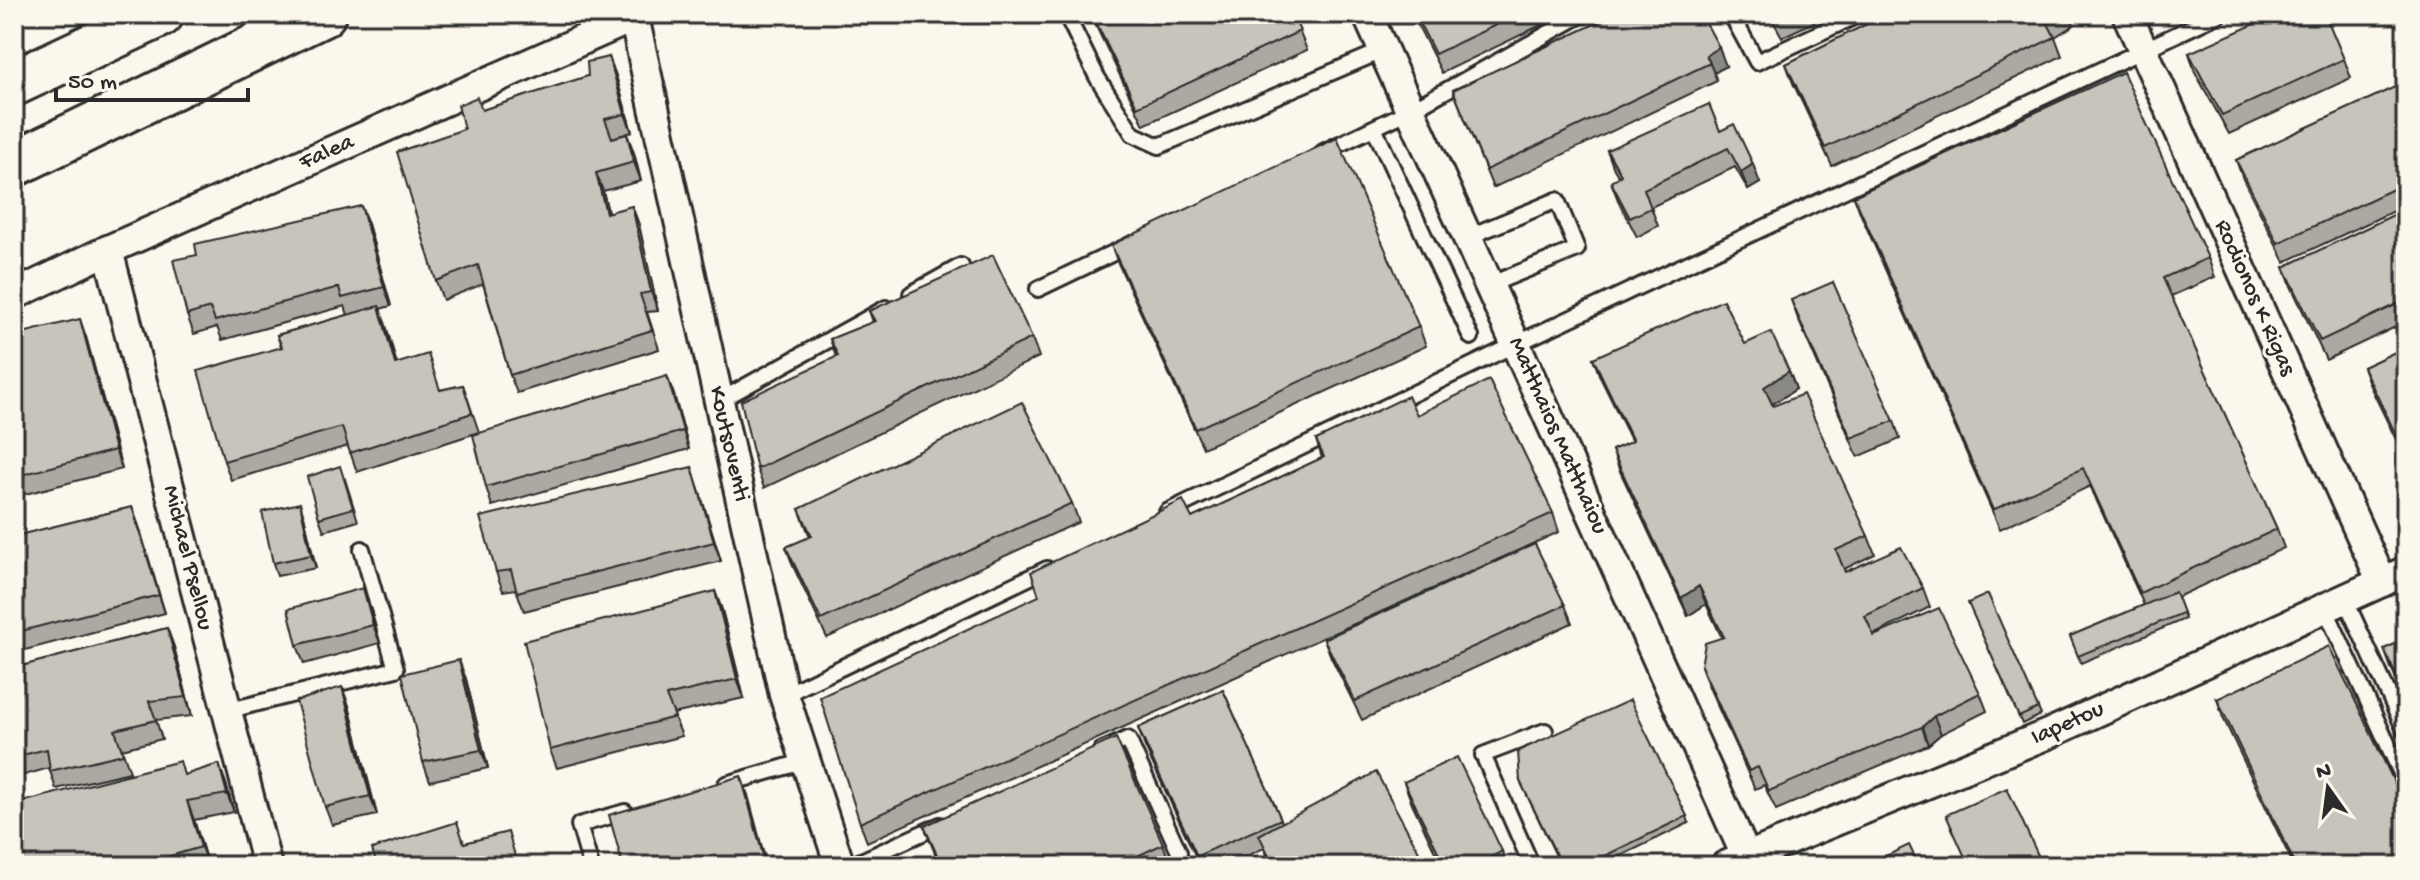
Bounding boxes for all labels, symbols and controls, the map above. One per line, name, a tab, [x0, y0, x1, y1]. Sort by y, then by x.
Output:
scale bar	[56, 52, 248, 102]
text: 50 m	[68, 69, 117, 98]
street label: Falea	[294, 128, 359, 178]
street label: Rodionos K Rigas	[2207, 216, 2302, 382]
street label: Matthaios Matthaiou	[1501, 333, 1613, 539]
street label: Koutsoventi	[701, 384, 755, 504]
street label: Michael Psellou	[155, 483, 219, 633]
street label: Iapetou	[2027, 695, 2109, 753]
north arrow	[2288, 748, 2368, 828]
text: N	[2314, 758, 2334, 787]

